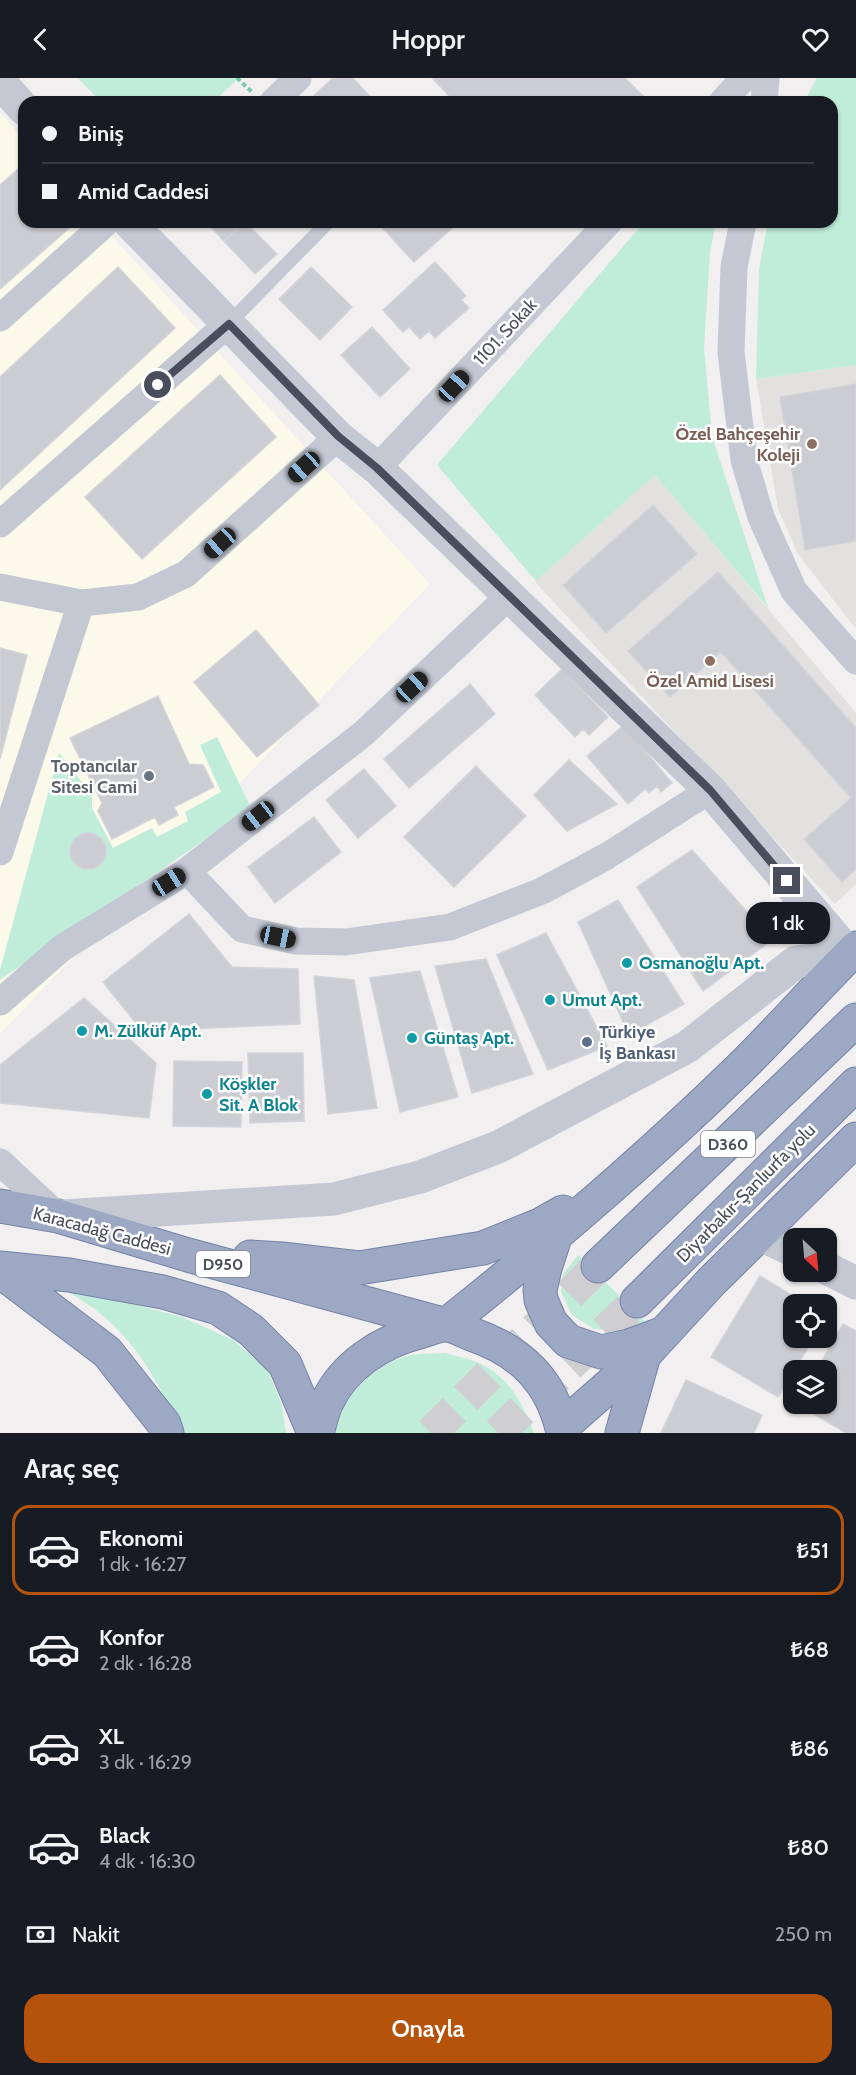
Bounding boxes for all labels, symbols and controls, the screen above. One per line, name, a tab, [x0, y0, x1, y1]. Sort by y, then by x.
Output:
icon: back	[24, 23, 57, 56]
text: Hoppr	[391, 23, 465, 56]
icon: heart	[799, 23, 832, 56]
text: Biniş	[78, 120, 124, 147]
text: Amid Caddesi	[78, 178, 209, 205]
street label: 1101. Sokak	[469, 293, 542, 370]
car	[435, 367, 473, 405]
route start	[144, 371, 171, 398]
place label: Özel Bahçeşehir Koleji	[675, 423, 800, 466]
marker: Özel Bahçeşehir Koleji	[805, 437, 819, 451]
car	[285, 448, 323, 486]
car	[201, 524, 239, 562]
marker: Özel Amid Lisesi	[703, 654, 717, 668]
car	[393, 668, 431, 706]
place label: Özel Amid Lisesi	[646, 670, 774, 692]
place label: Toptancılar Sitesi Cami	[51, 755, 137, 798]
marker: Toptancılar Sitesi Cami	[142, 769, 156, 783]
car	[238, 798, 278, 834]
car	[149, 865, 189, 899]
route end	[773, 867, 800, 894]
callout: 1 dk	[745, 902, 829, 944]
text: 1 dk	[772, 911, 804, 935]
car	[259, 924, 297, 950]
place label: Osmanoğlu Apt.	[639, 952, 764, 974]
marker: Osmanoğlu Apt.	[620, 956, 634, 970]
place label: Umut Apt.	[562, 989, 642, 1011]
marker: Umut Apt.	[543, 993, 557, 1007]
place label: M. Zülküf Apt.	[94, 1020, 202, 1042]
place label: Türkiye İş Bankası	[599, 1021, 675, 1064]
marker: M. Zülküf Apt.	[75, 1024, 89, 1038]
place label: Güntaş Apt.	[424, 1027, 514, 1049]
marker: Güntaş Apt.	[405, 1031, 419, 1045]
marker: Türkiye İş Bankası	[580, 1035, 594, 1049]
place label: Köşkler Sit. A Blok	[219, 1073, 298, 1116]
marker: Köşkler Sit. A Blok	[200, 1087, 214, 1101]
street label: Diyarbakır-Şanlıurfa yolu	[672, 1119, 820, 1267]
road number: D360	[701, 1131, 755, 1157]
street label: Karacadağ Caddesi	[31, 1202, 173, 1260]
north arrow	[783, 1228, 837, 1282]
map controls	[783, 1228, 837, 1414]
road number: D950	[196, 1251, 250, 1277]
button: locate	[783, 1294, 837, 1348]
button: layers	[783, 1360, 837, 1414]
text: Araç seç	[24, 1452, 119, 1485]
icon: car	[27, 1523, 81, 1577]
text: Ekonomi	[99, 1525, 183, 1552]
text: ₺51	[797, 1537, 829, 1564]
text: 1 dk · 16:27	[99, 1552, 186, 1576]
icon: car	[27, 1622, 81, 1676]
text: Konfor	[99, 1624, 164, 1651]
text: ₺68	[790, 1636, 829, 1663]
text: 2 dk · 16:28	[99, 1651, 192, 1675]
icon: car	[27, 1721, 81, 1775]
text: XL	[99, 1723, 124, 1750]
text: ₺86	[790, 1735, 829, 1762]
text: 3 dk · 16:29	[99, 1750, 192, 1774]
icon: car	[27, 1820, 81, 1874]
text: Black	[99, 1822, 150, 1849]
text: ₺80	[787, 1834, 829, 1861]
text: 4 dk · 16:30	[99, 1849, 196, 1873]
icon: cash	[24, 1918, 57, 1951]
text: Nakit	[72, 1921, 120, 1948]
text: 250 m	[775, 1922, 832, 1946]
button: Onayla	[24, 1994, 832, 2063]

